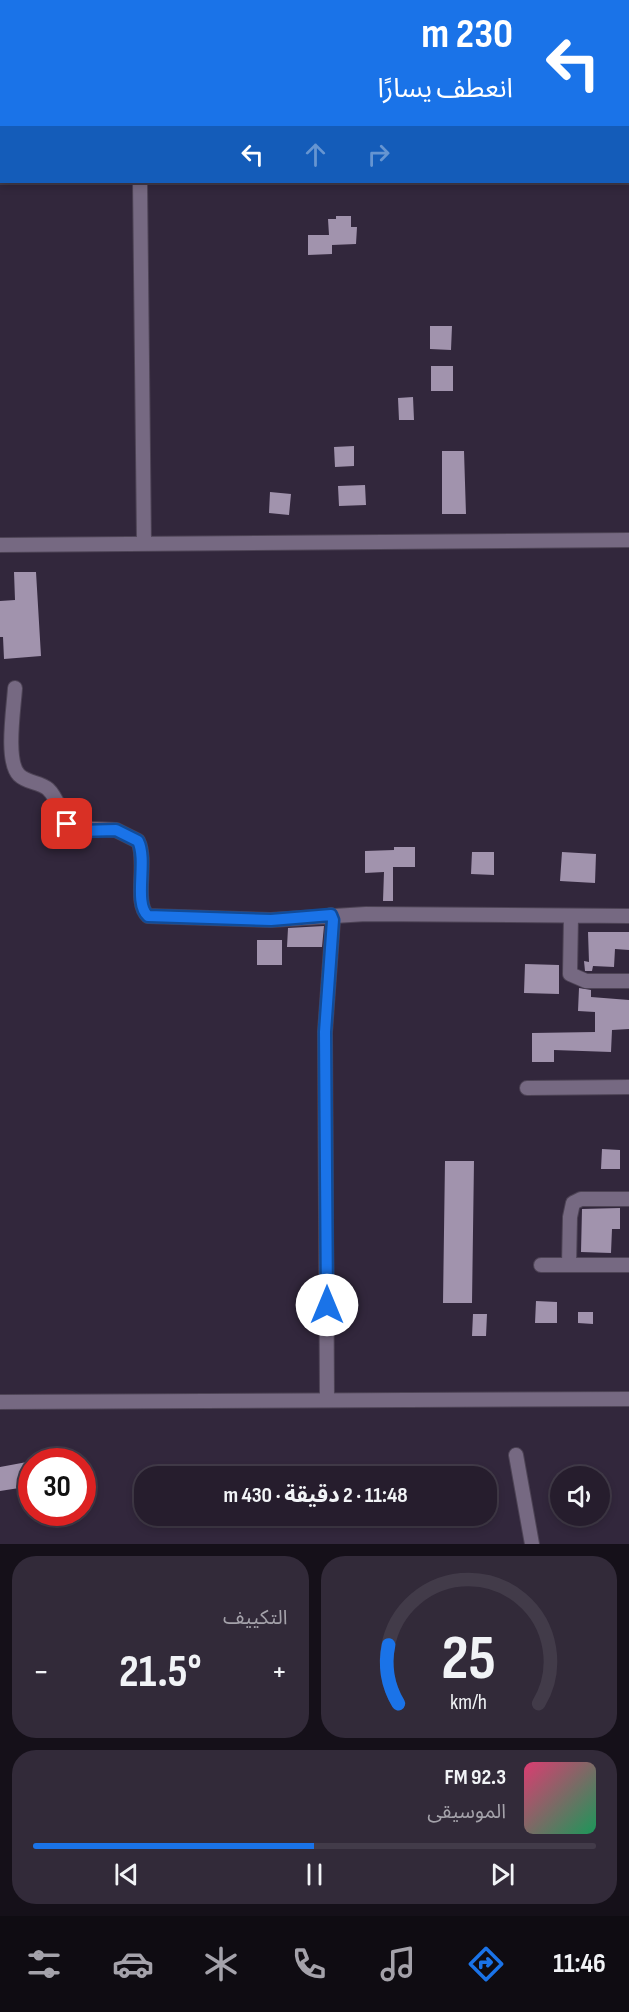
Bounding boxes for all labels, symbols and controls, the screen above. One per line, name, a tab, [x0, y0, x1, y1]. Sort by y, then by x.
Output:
text: 230 m	[421, 9, 513, 60]
icon: left	[534, 24, 612, 102]
text: انعطف يسارًا	[378, 73, 513, 105]
icon: left	[236, 138, 269, 171]
icon: ahead	[299, 138, 332, 171]
icon: right	[362, 138, 395, 171]
pin	[41, 798, 92, 849]
icon: arrive	[50, 807, 83, 840]
position arrow	[295, 1273, 359, 1337]
speed limit sign: 30	[18, 1448, 96, 1526]
map controls	[550, 1466, 610, 1526]
button: sound	[550, 1466, 610, 1526]
text: 11:48 · 2 دقيقة · 430 m	[223, 1482, 408, 1509]
text: التكييف	[223, 1606, 288, 1630]
text: 25	[441, 1622, 496, 1697]
text: 21.5°	[119, 1645, 202, 1700]
text: −	[33, 1652, 49, 1692]
text: +	[271, 1652, 288, 1692]
text: km/h	[450, 1690, 487, 1715]
text: 92.3 FM	[444, 1764, 506, 1791]
text: الموسيقى	[427, 1800, 506, 1824]
icon: previous	[110, 1858, 143, 1891]
icon: pause	[298, 1858, 331, 1891]
icon: next	[486, 1858, 519, 1891]
icon: filters	[23, 1943, 65, 1985]
icon: car	[112, 1943, 154, 1985]
icon: climate	[200, 1943, 242, 1985]
icon: phone	[288, 1943, 330, 1985]
icon: music	[377, 1943, 419, 1985]
icon: directions	[465, 1943, 507, 1985]
text: 11:46	[553, 1948, 606, 1980]

